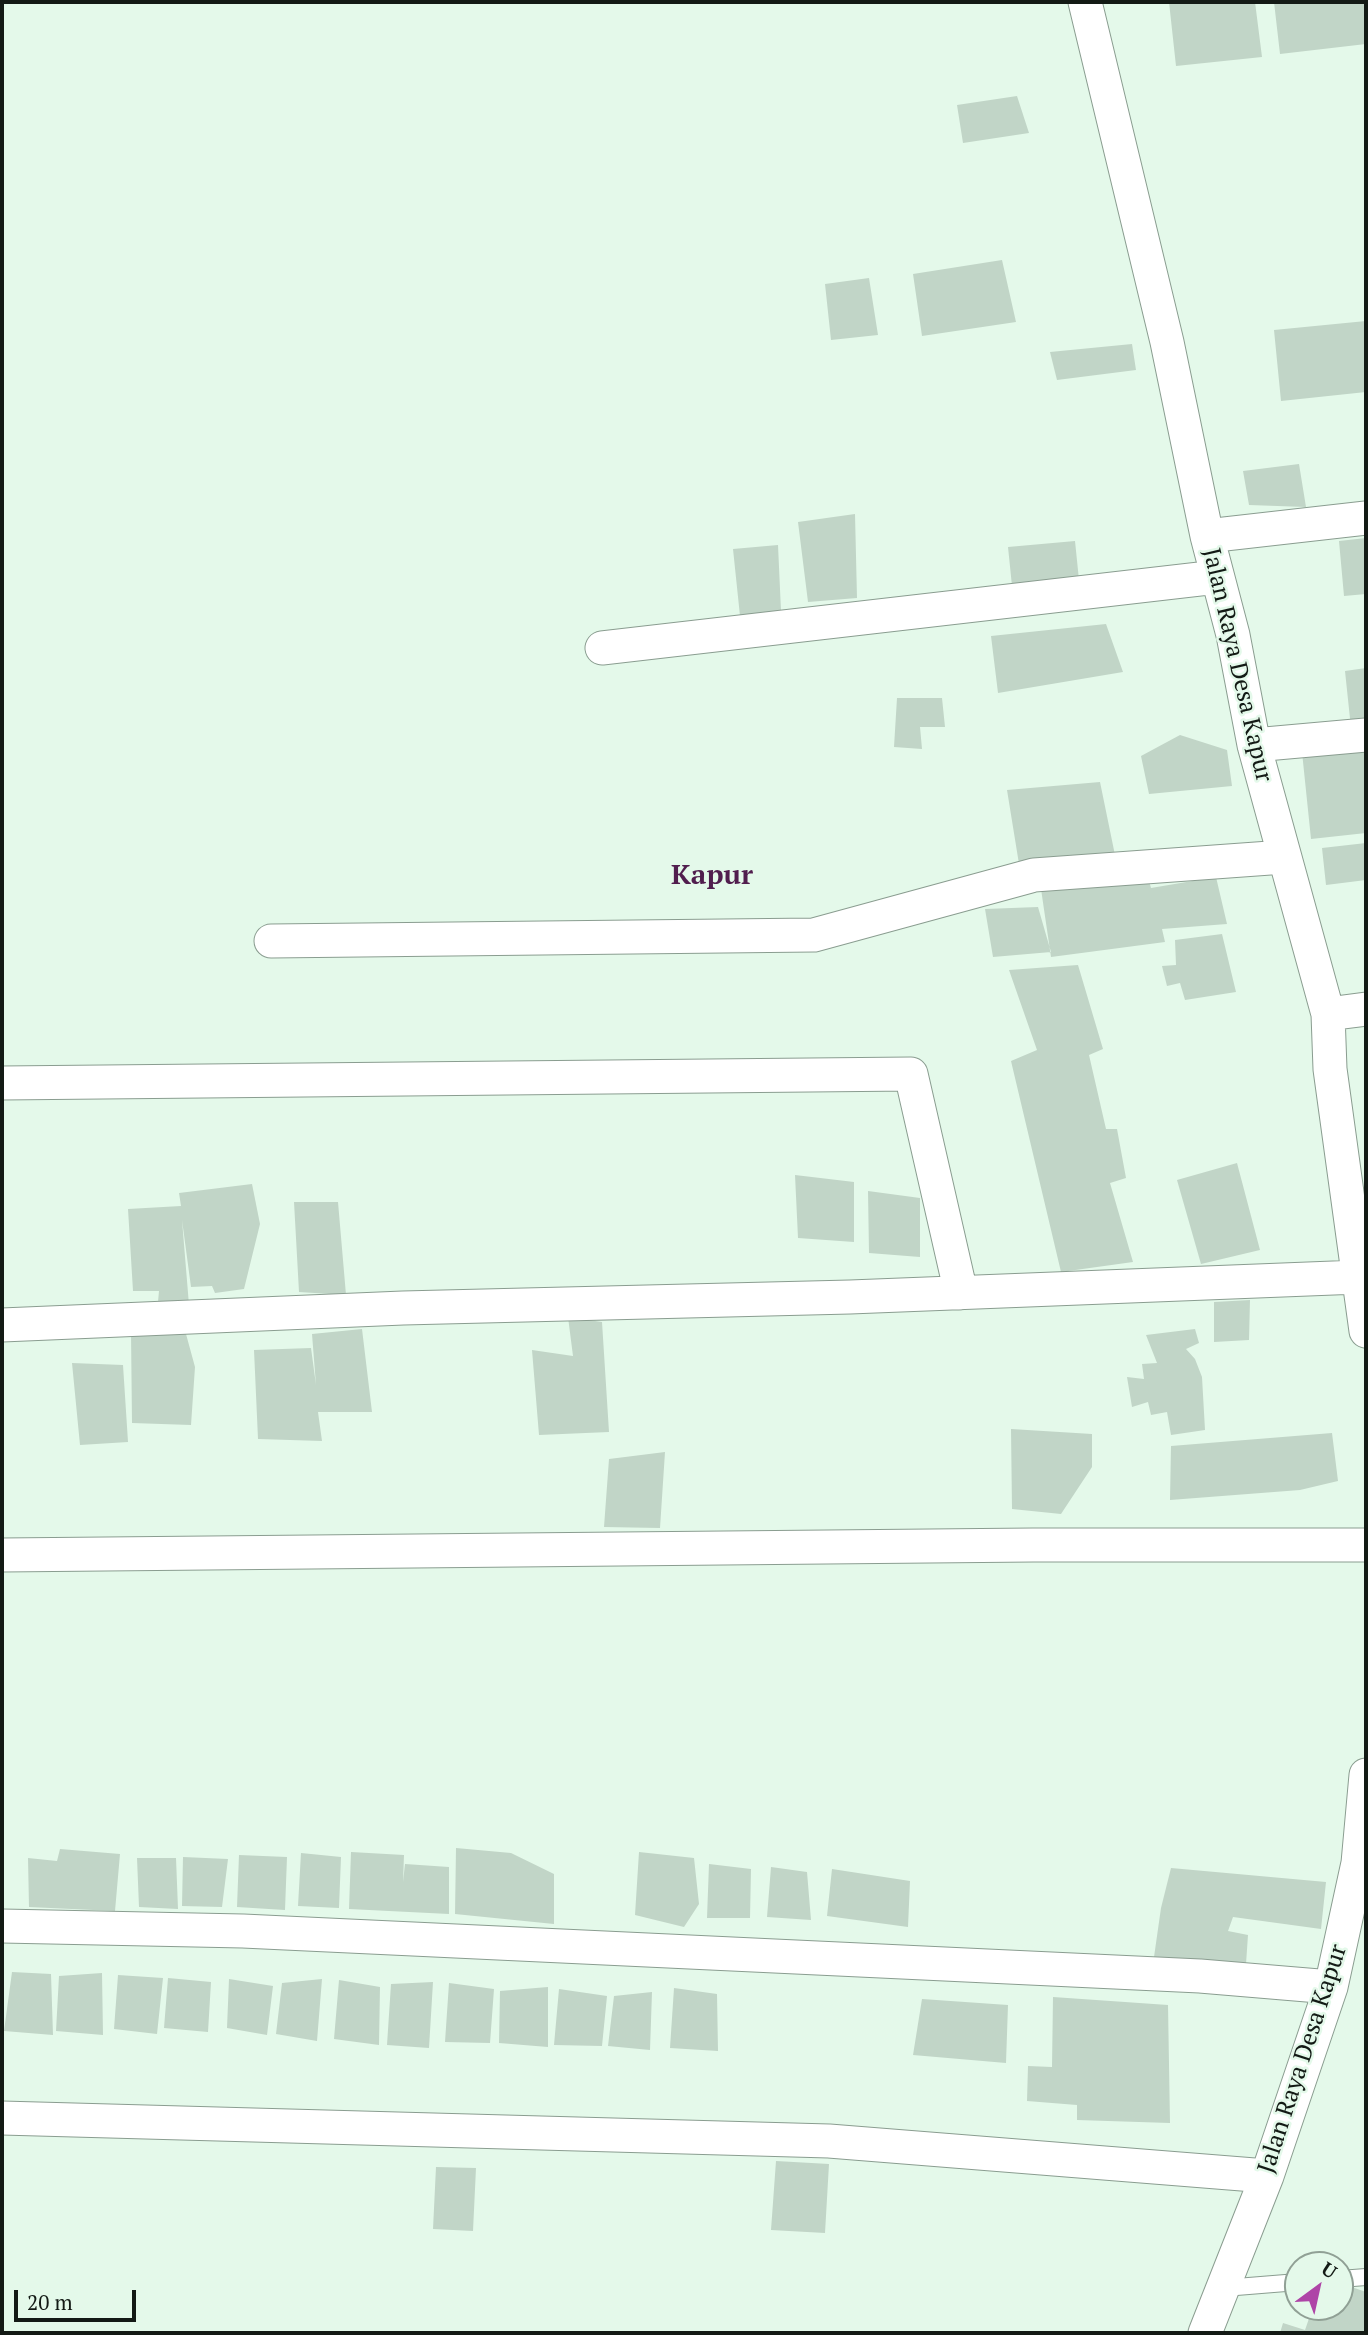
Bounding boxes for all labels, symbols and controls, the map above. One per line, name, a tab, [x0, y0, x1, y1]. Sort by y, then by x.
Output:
street label: Jalan Raya Desa Kapur	[1196, 545, 1278, 785]
district label: Kapur	[671, 859, 753, 893]
street label: Jalan Raya Desa Kapur	[1252, 1941, 1354, 2177]
north arrow	[1284, 2251, 1354, 2321]
text: U	[1317, 2255, 1342, 2284]
scale bar	[18, 2276, 140, 2320]
text: 20 m	[27, 2288, 73, 2316]

